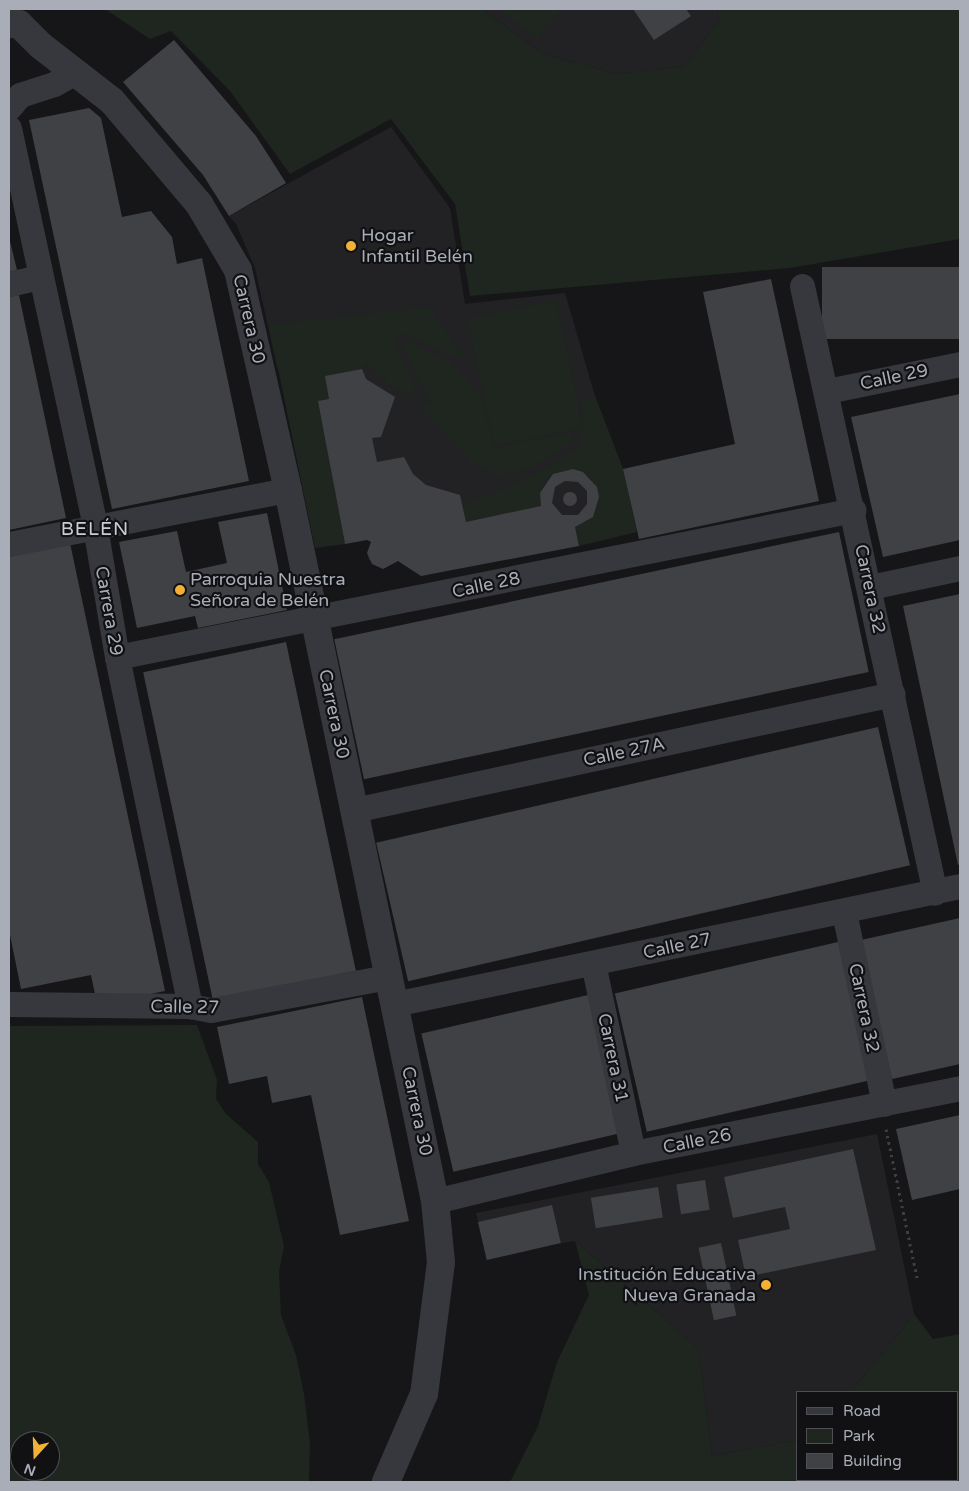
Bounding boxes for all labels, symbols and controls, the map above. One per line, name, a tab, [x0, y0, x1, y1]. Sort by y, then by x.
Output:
place label: Hogar Infantil Belén	[361, 225, 473, 268]
marker: Hogar Infantil Belén	[345, 240, 357, 252]
street label: Carrera 30	[228, 272, 270, 366]
street label: Calle 29	[858, 359, 930, 395]
district label: BELÉN	[60, 519, 130, 541]
street label: Carrera 32	[850, 542, 890, 636]
street label: Carrera 29	[90, 564, 128, 658]
street label: Calle 28	[450, 567, 522, 603]
place label: Parroquia Nuestra Señora de Belén	[190, 569, 346, 612]
marker: Parroquia Nuestra Señora de Belén	[174, 584, 186, 596]
street label: Carrera 30	[314, 667, 354, 761]
street label: Calle 27A	[581, 733, 667, 771]
street label: Calle 27	[641, 928, 713, 964]
street label: Carrera 32	[844, 961, 884, 1055]
street label: Calle 27	[150, 996, 220, 1018]
street label: Carrera 31	[593, 1011, 633, 1105]
street label: Carrera 30	[397, 1064, 437, 1158]
street label: Calle 26	[661, 1124, 733, 1158]
place label: Institución Educativa Nueva Granada	[578, 1264, 756, 1306]
marker: Institución Educativa Nueva Granada	[760, 1279, 772, 1291]
legend	[796, 1391, 959, 1481]
text: Road	[843, 1402, 881, 1420]
text: Park	[843, 1427, 875, 1445]
north arrow	[10, 1431, 60, 1481]
text: Building	[843, 1452, 902, 1470]
text: N	[22, 1460, 38, 1480]

